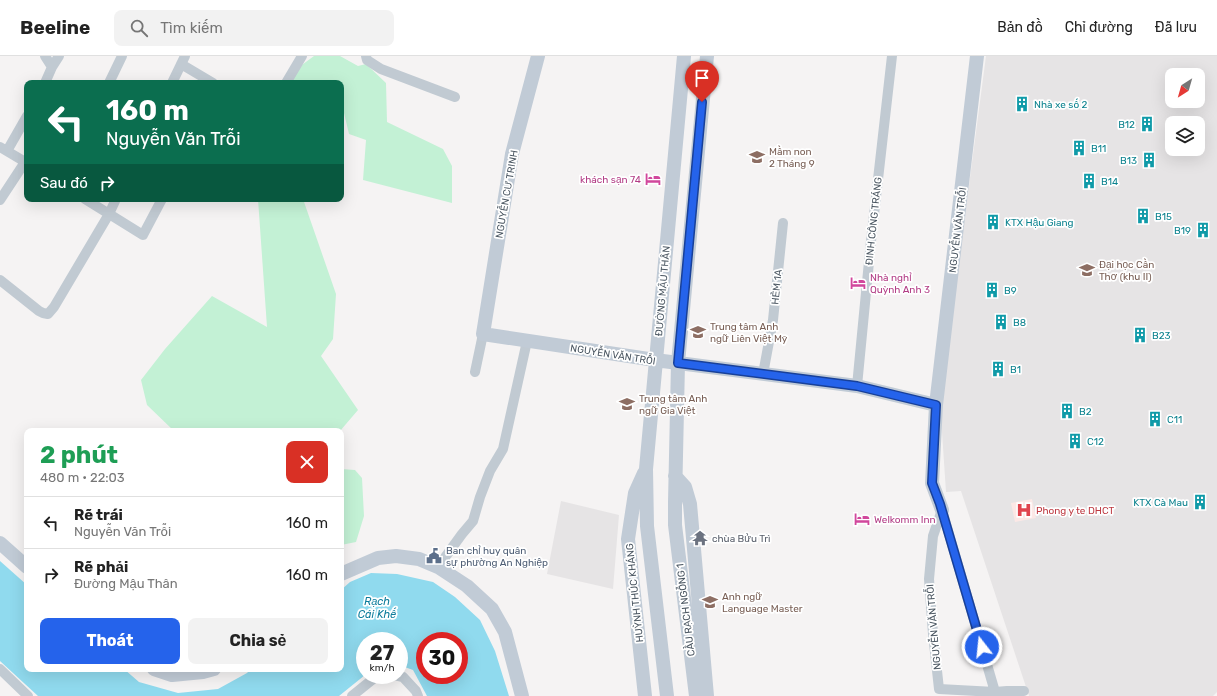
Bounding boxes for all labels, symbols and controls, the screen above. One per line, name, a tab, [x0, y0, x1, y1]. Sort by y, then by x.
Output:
search box	[114, 10, 394, 46]
text: Beeline	[20, 16, 90, 39]
icon: search	[128, 17, 150, 39]
text: Tìm kiếm	[160, 19, 223, 37]
text: Bản đồ	[997, 19, 1043, 36]
text: Chỉ đường	[1065, 19, 1133, 36]
text: Đã lưu	[1155, 19, 1197, 36]
pin	[685, 61, 719, 102]
icon: arrive	[691, 67, 713, 89]
north arrow	[1165, 68, 1205, 108]
map controls	[1165, 68, 1205, 156]
text: 160 m	[106, 94, 189, 127]
building icon: Nhà xe số 2	[1013, 95, 1031, 113]
icon: left	[40, 96, 92, 148]
place label: Nhà xe số 2	[1034, 98, 1088, 111]
building icon: B12	[1138, 115, 1156, 133]
button: layers	[1165, 116, 1205, 156]
place label: B12	[1118, 119, 1135, 131]
text: Nguyễn Văn Trỗi	[106, 128, 241, 150]
building icon: B11	[1070, 139, 1088, 157]
place label: B11	[1091, 143, 1106, 155]
place label: Mầm non 2 Tháng 9	[769, 145, 815, 170]
school or university icon: Mầm non 2 Tháng 9	[748, 148, 766, 166]
street label: NGUYỄN CƯ TRINH	[492, 149, 521, 239]
building icon: B13	[1140, 151, 1158, 169]
place label: B13	[1120, 155, 1137, 167]
hotel icon: khách sạn 74	[644, 170, 662, 188]
icon: right	[96, 172, 118, 194]
building icon: B14	[1080, 172, 1098, 190]
text: Sau đó	[40, 174, 88, 192]
place label: khách sạn 74	[580, 174, 641, 186]
street label: ĐINH CÔNG TRÁNG	[863, 176, 885, 266]
place label: B14	[1101, 176, 1118, 188]
street label: NGUYỄN VĂN TRỖI	[946, 187, 969, 274]
building icon: B15	[1134, 207, 1152, 225]
place label: B15	[1155, 211, 1172, 223]
building icon: KTX Hậu Giang	[984, 213, 1002, 231]
place label: KTX Hậu Giang	[1005, 217, 1074, 229]
building icon: B19	[1194, 221, 1212, 239]
place label: B19	[1174, 225, 1191, 237]
street label: ĐƯỜNG MẬU THÂN	[652, 245, 673, 337]
place label: Đại học Cần Thơ (khu II)	[1099, 258, 1154, 283]
school or university icon: Đại học Cần Thơ (khu II)	[1078, 261, 1096, 279]
street label: HẺM 1A	[768, 269, 785, 305]
place label: Nhà nghỉ Quỳnh Anh 3	[870, 272, 930, 296]
hotel icon: Nhà nghỉ Quỳnh Anh 3	[849, 274, 867, 292]
building icon: B9	[983, 281, 1001, 299]
place label: B9	[1004, 285, 1017, 297]
building icon: B8	[992, 313, 1010, 331]
place label: B8	[1013, 317, 1026, 329]
place label: Trung tâm Anh ngữ Liên Việt Mỹ	[710, 321, 788, 345]
school or university icon: Trung tâm Anh ngữ Liên Việt Mỹ	[689, 323, 707, 341]
building icon: B23	[1131, 326, 1149, 344]
place label: B23	[1152, 330, 1171, 342]
street label: NGUYỄN VĂN TRỖI	[569, 341, 656, 368]
building icon: B1	[989, 360, 1007, 378]
place label: B1	[1010, 364, 1021, 376]
place label: Trung tâm Anh ngữ Gia Việt	[639, 393, 707, 417]
school or university icon: Trung tâm Anh ngữ Gia Việt	[618, 395, 636, 413]
building icon: B2	[1058, 402, 1076, 420]
place label: B2	[1079, 406, 1092, 418]
building icon: C11	[1146, 410, 1164, 428]
place label: C11	[1167, 414, 1182, 426]
building icon: C12	[1066, 432, 1084, 450]
place label: C12	[1087, 436, 1104, 448]
text: 2 phút	[40, 441, 118, 469]
button: close	[286, 441, 328, 483]
text: 480 m · 22:03	[40, 470, 125, 485]
building icon: KTX Cà Mau	[1191, 493, 1209, 511]
place label: KTX Cà Mau	[1133, 497, 1188, 509]
hospital icon: Phong y te DHCT	[1015, 501, 1033, 519]
place label: Phong y te DHCT	[1036, 505, 1115, 517]
text: Rẽ trái	[74, 506, 123, 524]
hotel icon: Welkomm Inn	[853, 510, 871, 528]
icon: left	[40, 512, 62, 534]
text: 160 m	[286, 514, 328, 532]
place label: Welkomm Inn	[874, 514, 936, 526]
text: Nguyễn Văn Trỗi	[74, 524, 171, 539]
temple icon: chùa Bửu Trì	[691, 529, 709, 547]
place label: chùa Bửu Trì	[712, 533, 770, 545]
street label: HUỲNH THÚC KHÁNG	[624, 543, 646, 643]
place label: Ban chỉ huy quân sự phường An Nghiệp	[446, 545, 548, 569]
public building icon: Ban chỉ huy quân sự phường An Nghiệp	[425, 547, 443, 565]
text: Rẽ phải	[74, 558, 128, 576]
street label: CẦU RẠCH NGỖNG 1	[672, 563, 698, 657]
icon: right	[40, 564, 62, 586]
text: 160 m	[286, 566, 328, 584]
text: Đường Mậu Thân	[74, 576, 178, 591]
street label: NGUYỄN VĂN TRỖI	[923, 583, 944, 670]
place label: Anh ngữ Language Master	[722, 591, 803, 615]
school or university icon: Anh ngữ Language Master	[701, 593, 719, 611]
water label: Rạch Cái Khế	[358, 595, 397, 621]
button: Thoát	[40, 618, 180, 664]
button: Chia sẻ	[188, 618, 328, 664]
position arrow	[961, 626, 1003, 668]
speed limit sign: 30	[416, 632, 468, 684]
text: 27	[370, 641, 394, 665]
text: km/h	[370, 662, 394, 674]

